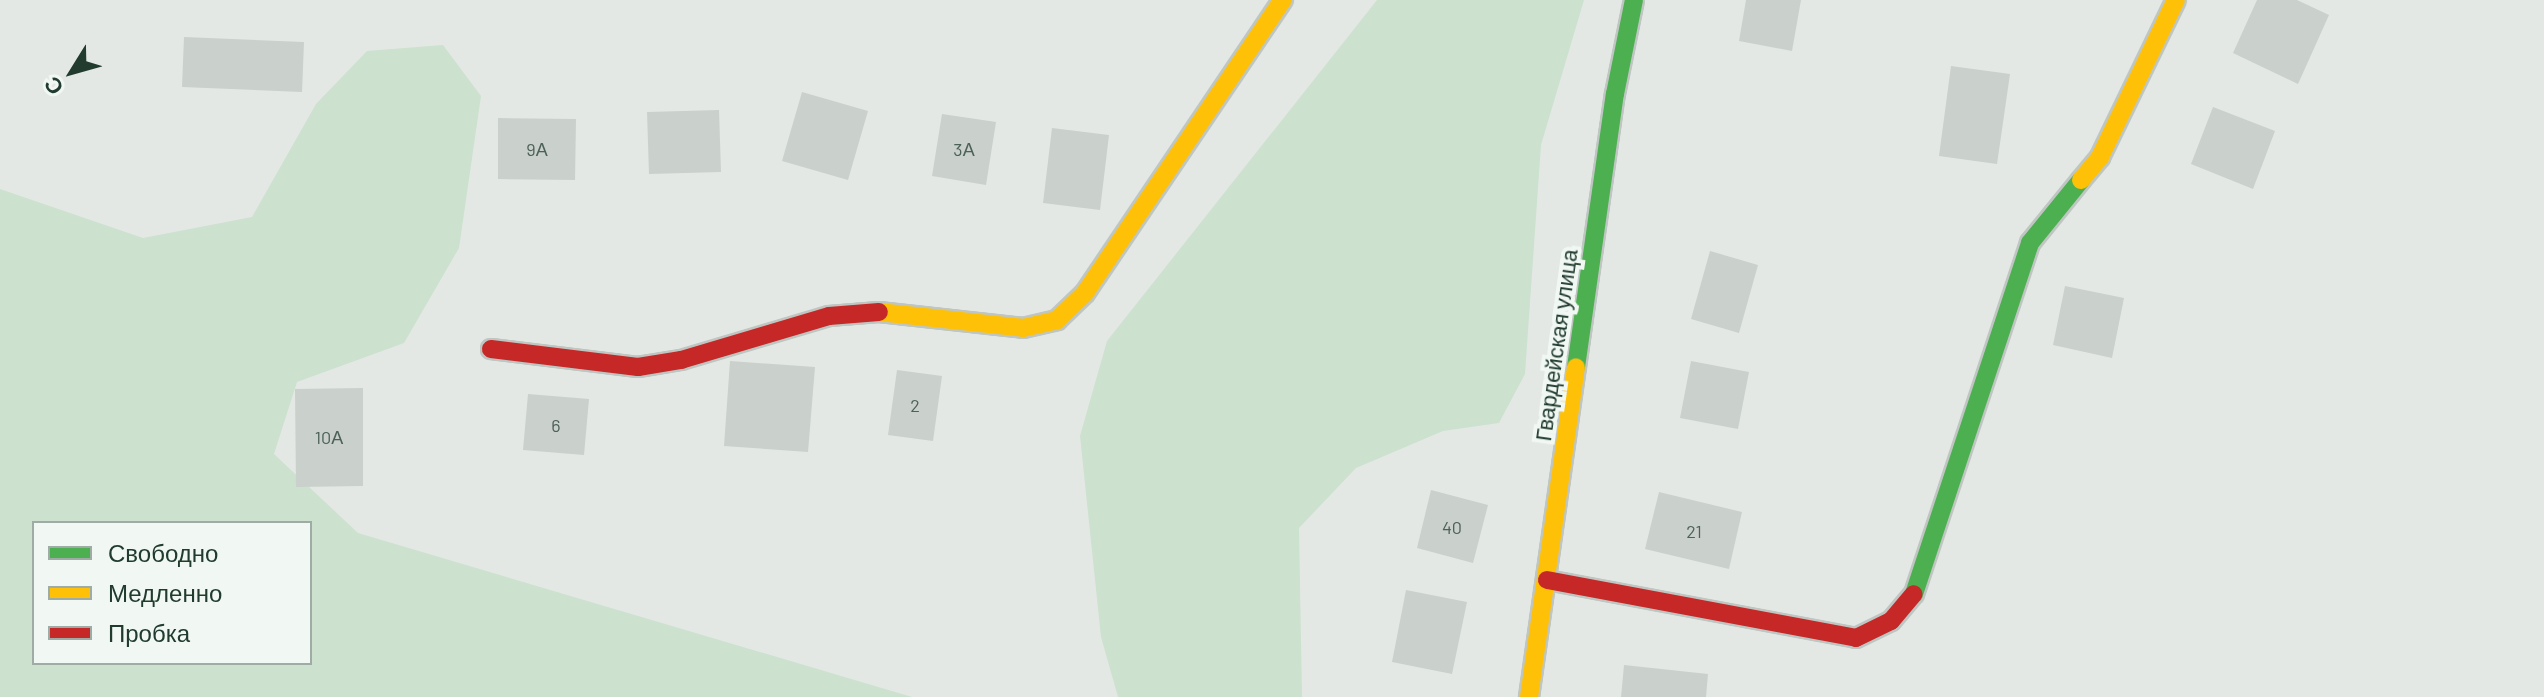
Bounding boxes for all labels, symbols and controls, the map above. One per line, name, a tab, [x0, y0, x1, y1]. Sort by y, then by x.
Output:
north arrow	[32, 32, 112, 112]
text: С	[38, 72, 68, 101]
house number: 9А	[526, 138, 548, 160]
house number: 3А	[953, 138, 975, 160]
street label: Гвардейская улица	[1529, 247, 1583, 443]
house number: 2	[910, 394, 920, 416]
house number: 6	[551, 414, 561, 436]
house number: 10А	[315, 426, 343, 448]
house number: 40	[1442, 516, 1462, 538]
house number: 21	[1686, 520, 1702, 542]
legend	[32, 521, 312, 665]
text: Свободно	[108, 538, 218, 567]
text: Медленно	[108, 578, 222, 607]
text: Пробка	[108, 618, 190, 647]

